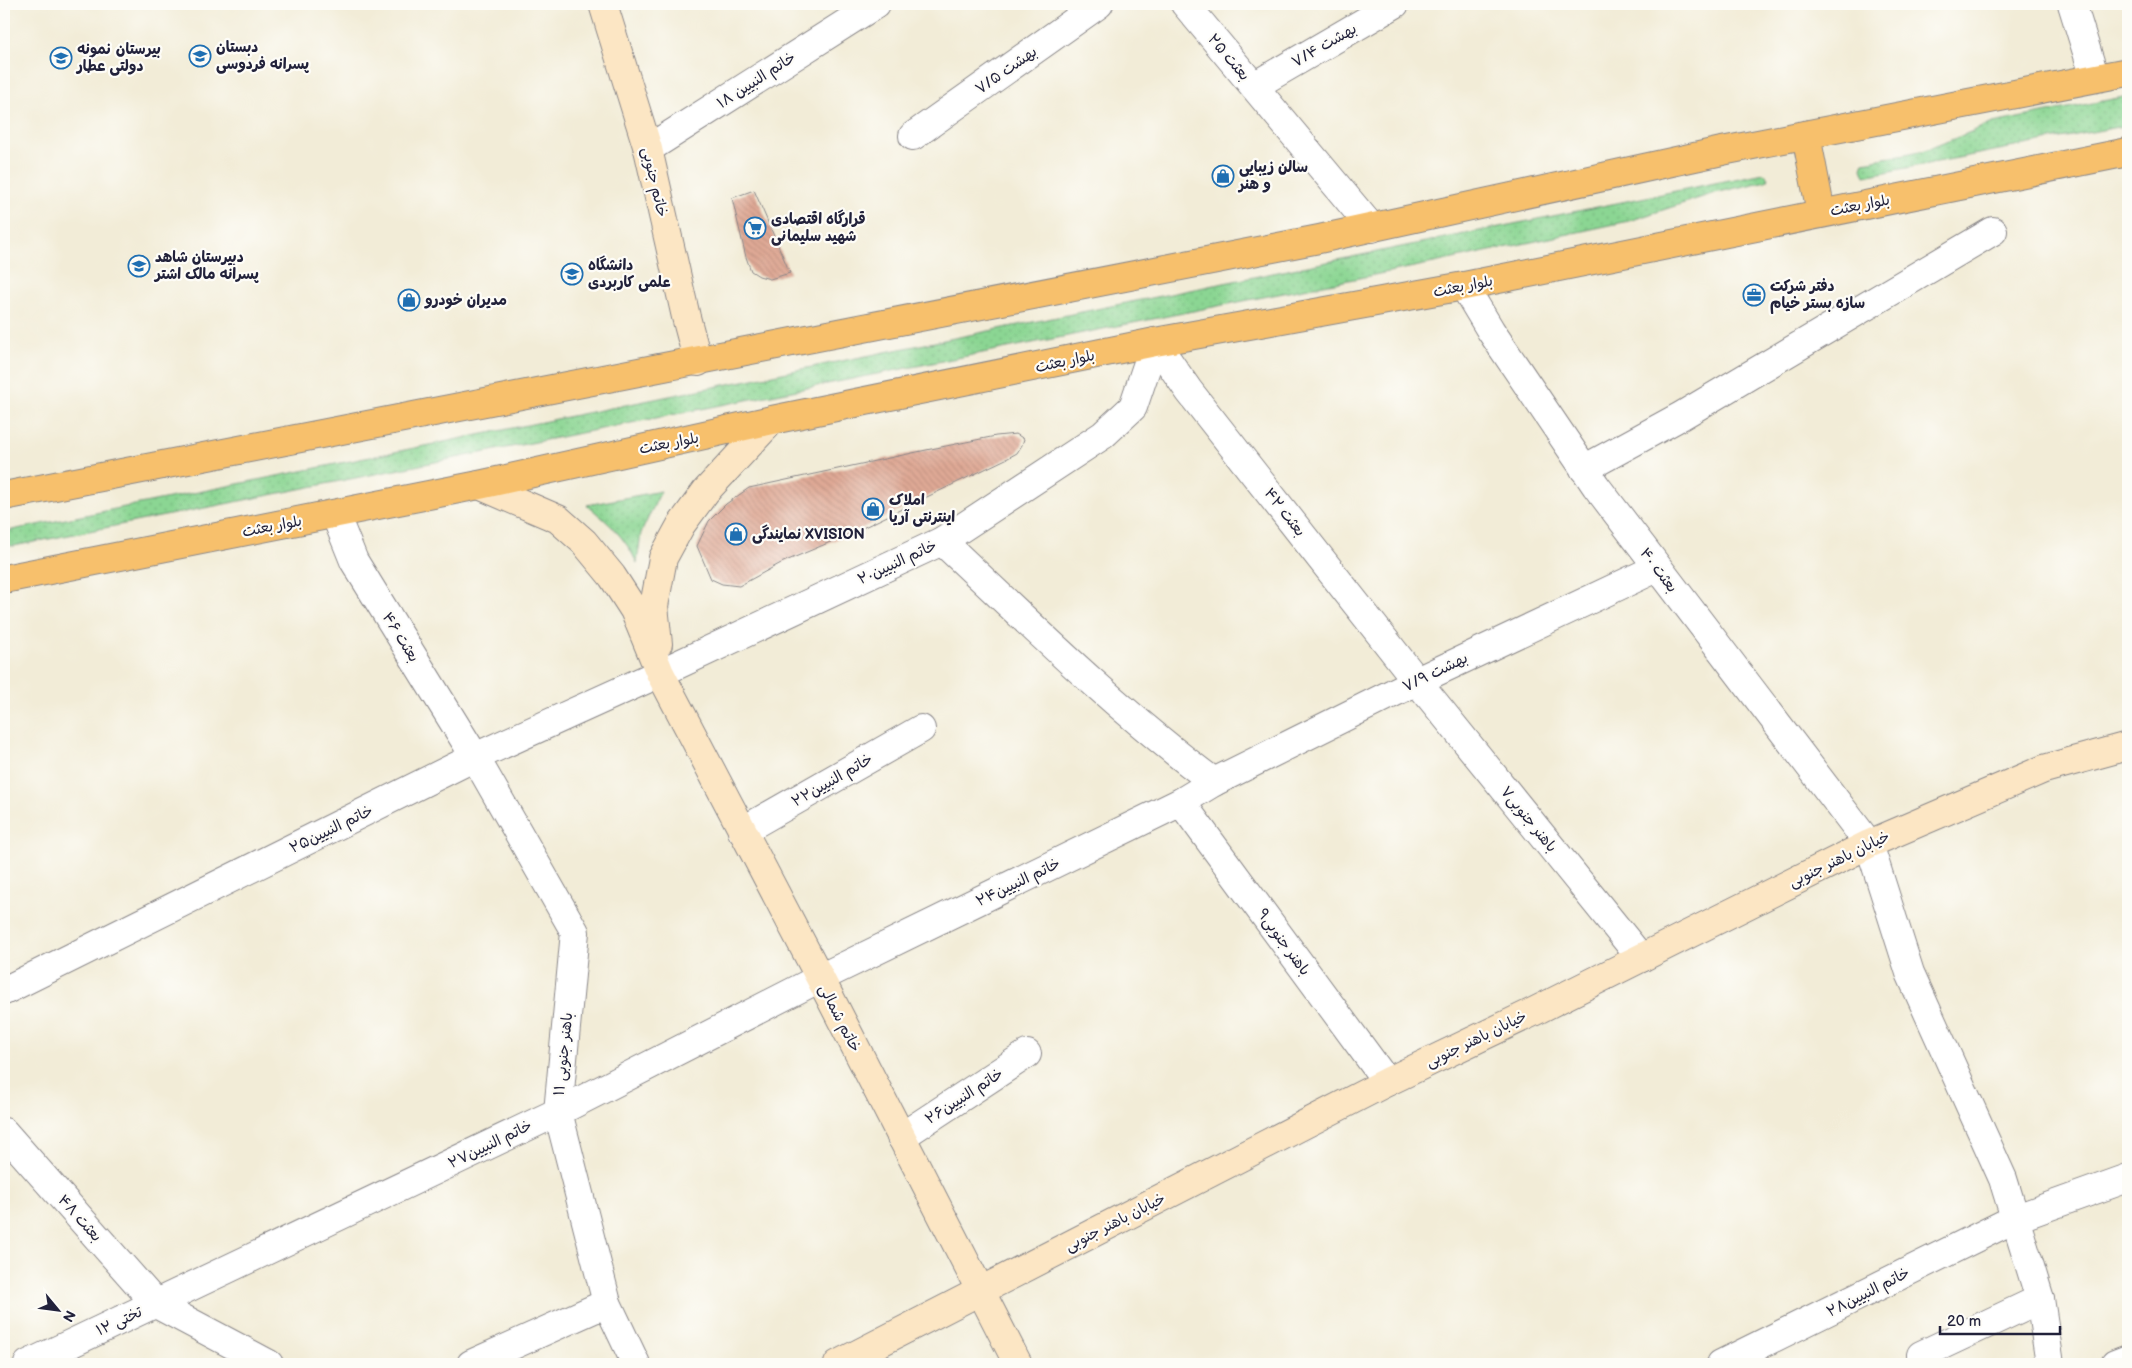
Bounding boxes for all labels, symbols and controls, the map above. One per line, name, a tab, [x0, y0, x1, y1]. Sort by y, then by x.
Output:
street label: بهشت ۷/۴	[1288, 19, 1360, 72]
street label: بعثت ۲۵	[1203, 30, 1254, 85]
place label: دبستان پسرانه فردوسی	[216, 38, 310, 74]
place label: بیرستان نمونه دولتی عطار	[75, 40, 161, 76]
street label: بهشت ۷/۵	[972, 42, 1041, 99]
school or university icon: دبستان پسرانه فردوسی	[188, 44, 212, 68]
school or university icon: بیرستان نمونه دولتی عطار	[49, 46, 73, 70]
street label: خاتم النبیین ۱۸	[713, 48, 800, 115]
street label: خاتم جنوبی	[635, 145, 672, 219]
place label: سالن زیبایی و هنر	[1237, 158, 1308, 194]
shop icon: سالن زیبایی و هنر	[1211, 164, 1235, 188]
street label: بلوار بعثت	[1829, 190, 1892, 221]
place label: قرارگاه اقتصادی شهید سلیمانی	[771, 209, 866, 246]
supermarket icon: قرارگاه اقتصادی شهید سلیمانی	[743, 216, 767, 240]
place label: دبیرستان شاهد پسرانه مالک اشتر	[153, 248, 259, 284]
school or university icon: دبیرستان شاهد پسرانه مالک اشتر	[127, 254, 151, 278]
place label: دانشگاه علمی کاربردی	[588, 255, 670, 292]
school or university icon: دانشگاه علمی کاربردی	[560, 262, 584, 286]
street label: بلوار بعثت	[1432, 271, 1495, 302]
place label: دفتر شرکت سازه بستر خیام	[1770, 277, 1865, 314]
office icon: دفتر شرکت سازه بستر خیام	[1742, 283, 1766, 307]
shop icon: مدیران خودرو	[397, 288, 421, 312]
place label: مدیران خودرو	[424, 291, 507, 310]
street label: بلوار بعثت	[1034, 346, 1097, 377]
street label: بلوار بعثت	[638, 428, 701, 459]
street label: بعثت ۴۲	[1260, 484, 1309, 540]
place label: املاک اینترنتی آریا	[889, 491, 955, 527]
shop icon: املاک اینترنتی آریا	[861, 497, 885, 521]
street label: بلوار بعثت	[241, 511, 304, 542]
shop icon: نمایندگی XVISION	[724, 522, 748, 546]
place label: نمایندگی XVISION	[752, 524, 865, 544]
street label: خاتم النبیین۲۰	[855, 536, 941, 591]
street label: بعثت ۴۰	[1636, 544, 1682, 596]
street label: بعثت ۴۶	[378, 609, 423, 666]
street label: بهشت ۷/۹	[1399, 648, 1471, 696]
street label: خاتم النبیین۲۲	[788, 750, 877, 813]
street label: باهنر جنوبی۷	[1496, 782, 1561, 856]
street label: خاتم النبیین۲۵	[286, 801, 377, 860]
street label: خیابان باهنر جنوبی	[1786, 827, 1893, 892]
street label: خاتم النبیین۲۴	[973, 854, 1064, 913]
street label: باهنر جنوبی۹	[1253, 905, 1314, 980]
street label: خاتم شمالی	[813, 981, 865, 1056]
street label: خیابان باهنر جنوبی	[1423, 1007, 1530, 1072]
street label: باهنر جنوبی ۱۱	[550, 1011, 577, 1097]
street label: خاتم النبیین۲۶	[922, 1064, 1008, 1130]
street label: خاتم النبیین۲۷	[445, 1116, 536, 1175]
street label: خیابان باهنر جنوبی	[1062, 1189, 1169, 1256]
street label: بعثت ۴۸	[54, 1191, 106, 1246]
street label: خاتم النبیین۲۸	[1823, 1263, 1914, 1323]
north arrow	[32, 1286, 82, 1336]
street label: تختی ۱۲	[93, 1302, 146, 1340]
scale bar	[1940, 1303, 2060, 1335]
text: N	[59, 1307, 79, 1325]
text: 20 m	[1947, 1312, 1981, 1331]

